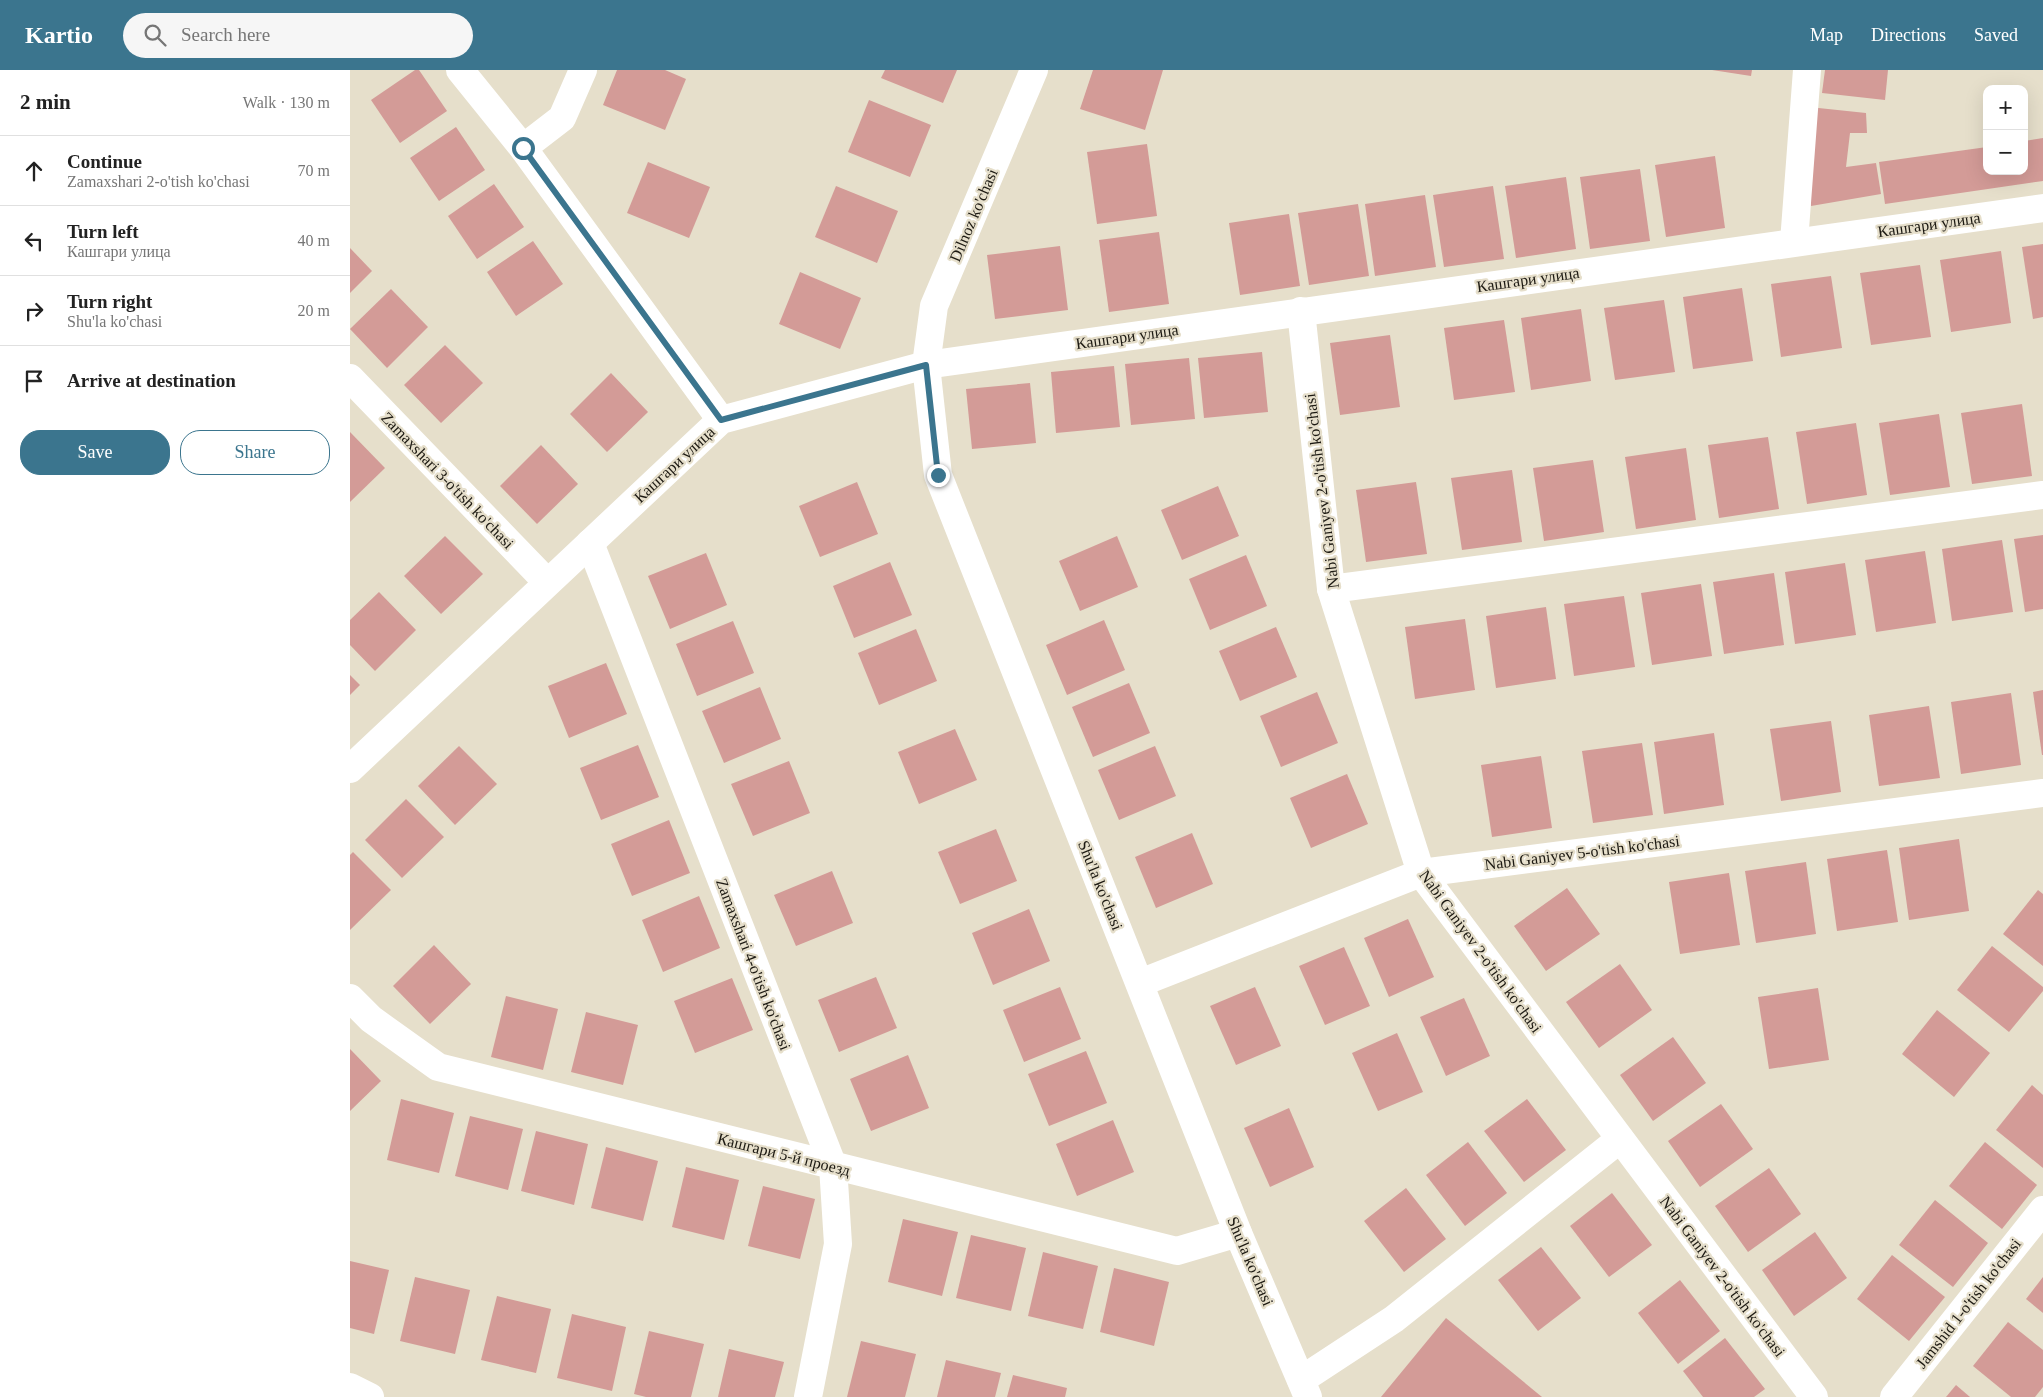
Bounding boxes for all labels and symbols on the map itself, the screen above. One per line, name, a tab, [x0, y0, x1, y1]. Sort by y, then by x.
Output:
route start	[512, 137, 535, 160]
street label: Dilnoz ko'chasi	[946, 166, 1001, 264]
street label: Кашгари улица	[1877, 209, 1982, 241]
street label: Кашгари улица	[1476, 264, 1581, 296]
street label: Кашгари улица	[1075, 321, 1180, 353]
street label: Nabi Ganiyev 2-o'tish ko'chasi	[1301, 392, 1343, 589]
street label: Zamaxshari 3-o'tish ko'chasi	[378, 409, 518, 552]
street label: Кашгари улица	[631, 423, 719, 507]
route end	[927, 464, 950, 487]
street label: Nabi Ganiyev 5-o'tish ko'chasi	[1484, 832, 1681, 874]
street label: Shu'la ko'chasi	[1075, 838, 1126, 933]
street label: Nabi Ganiyev 2-o'tish ko'chasi	[1415, 867, 1546, 1037]
street label: Zamaxshari 4-o'tish ko'chasi	[713, 876, 794, 1053]
street label: Кашгари 5-й проезд	[715, 1130, 852, 1180]
street label: Nabi Ganiyev 2-o'tish ko'chasi	[1656, 1193, 1789, 1361]
street label: Shu'la ko'chasi	[1224, 1214, 1277, 1309]
street label: Jamshid 1-o'tish ko'chasi	[1913, 1235, 2025, 1371]

